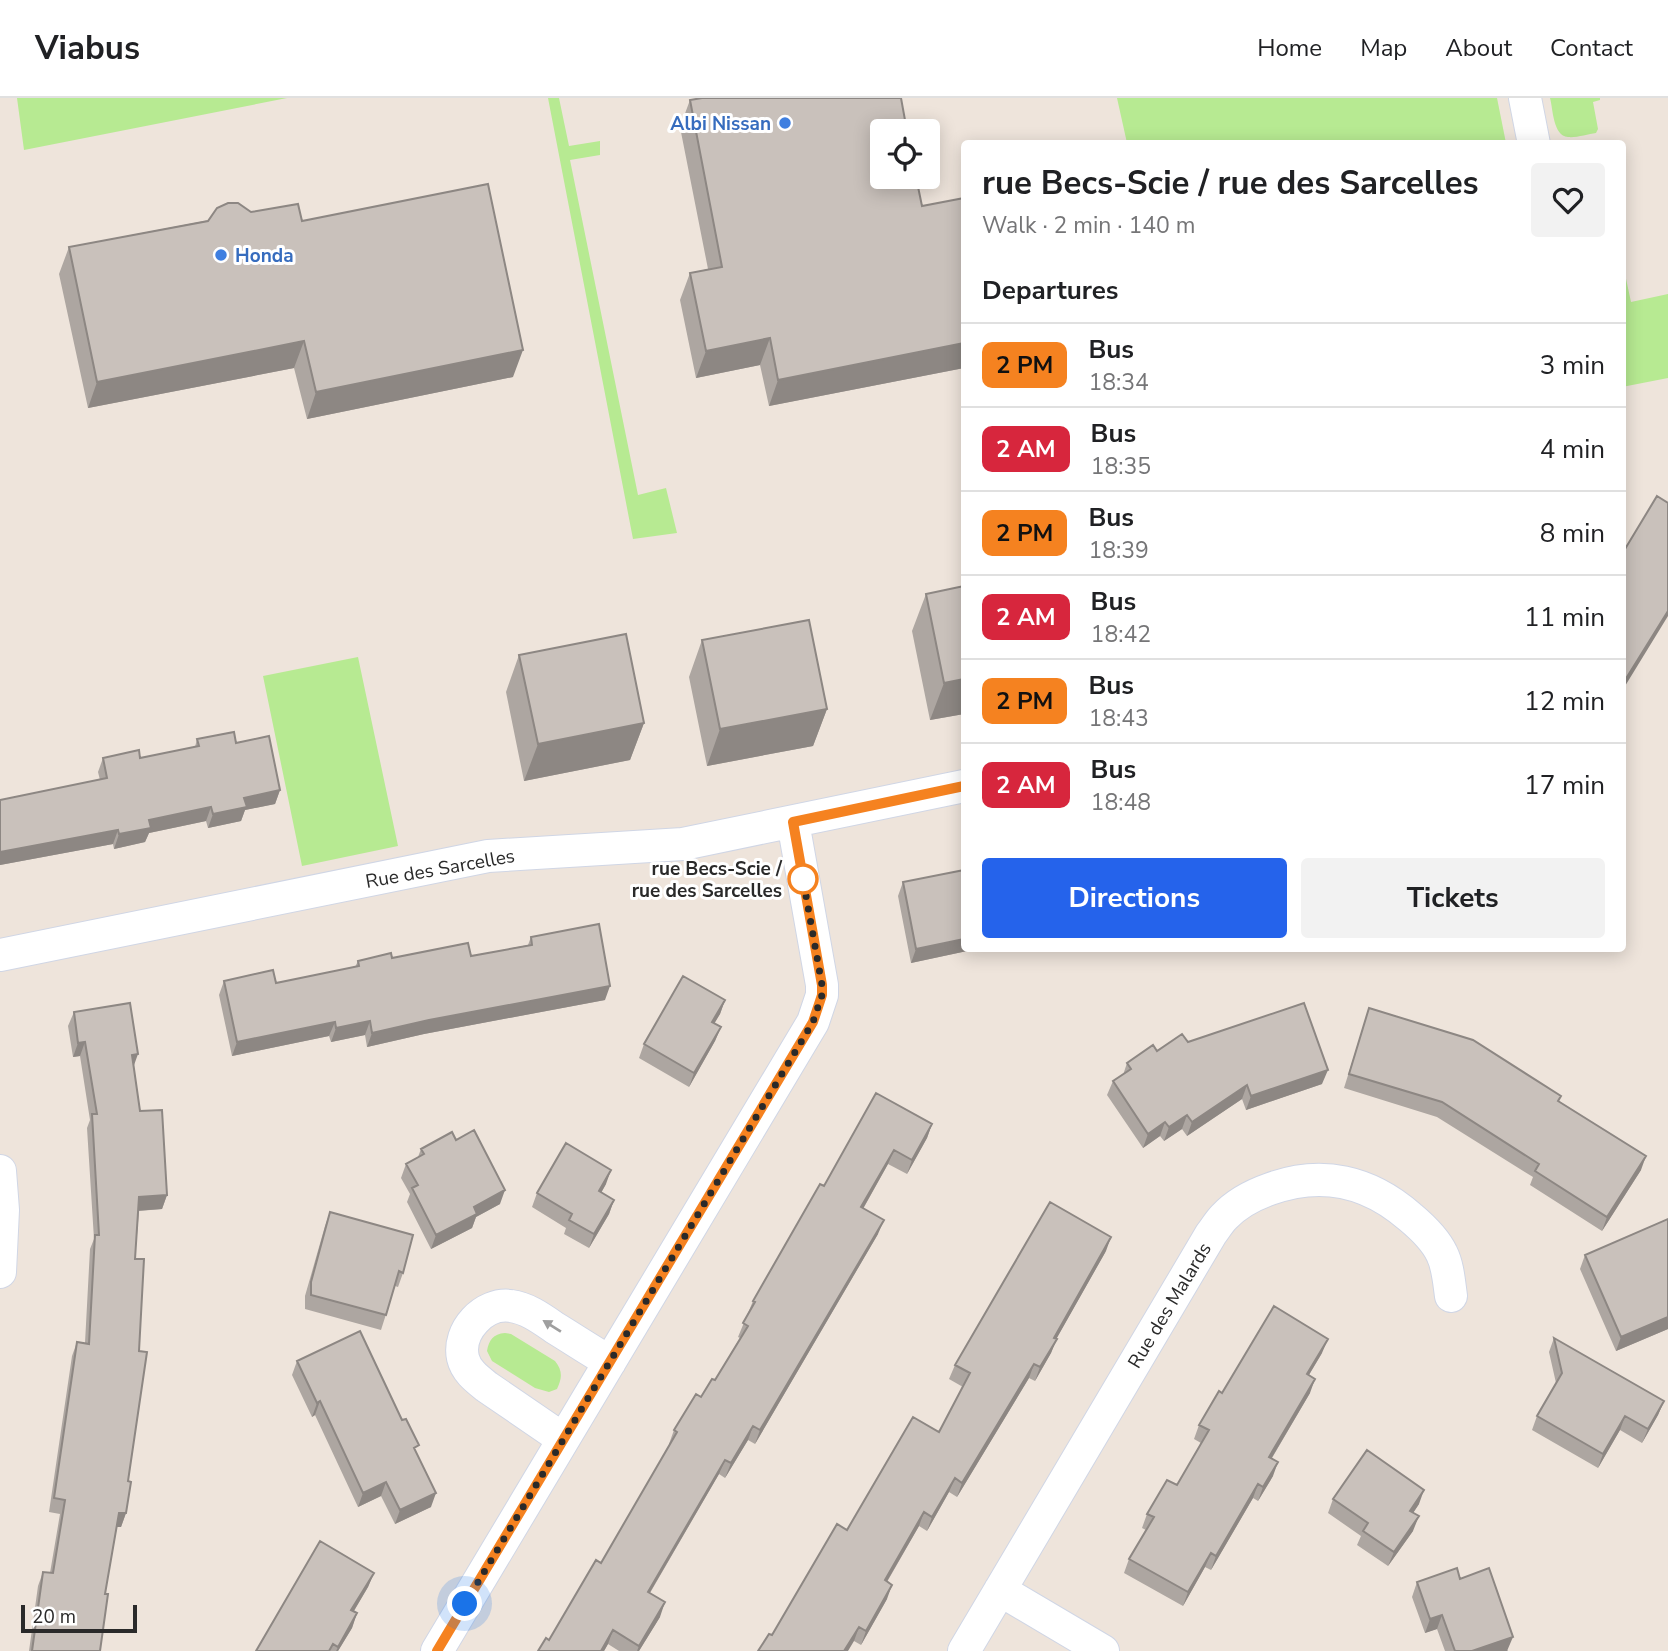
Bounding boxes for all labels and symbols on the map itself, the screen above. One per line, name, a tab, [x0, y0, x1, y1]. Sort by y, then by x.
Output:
place label: Albi Nissan	[670, 111, 771, 137]
marker: Albi Nissan	[777, 115, 793, 131]
place label: Honda	[235, 243, 294, 269]
marker: Honda	[213, 247, 229, 263]
street label: Rue des Sarcelles	[364, 843, 517, 895]
place label: rue Becs-Scie / rue des Sarcelles	[632, 856, 783, 904]
marker: rue Becs-Scie / rue des Sarcelles	[788, 864, 818, 894]
street label: Rue des Malards	[1122, 1238, 1218, 1373]
one-way arrow	[543, 1320, 562, 1333]
your location	[447, 1586, 482, 1621]
scale bar	[21, 1602, 136, 1634]

